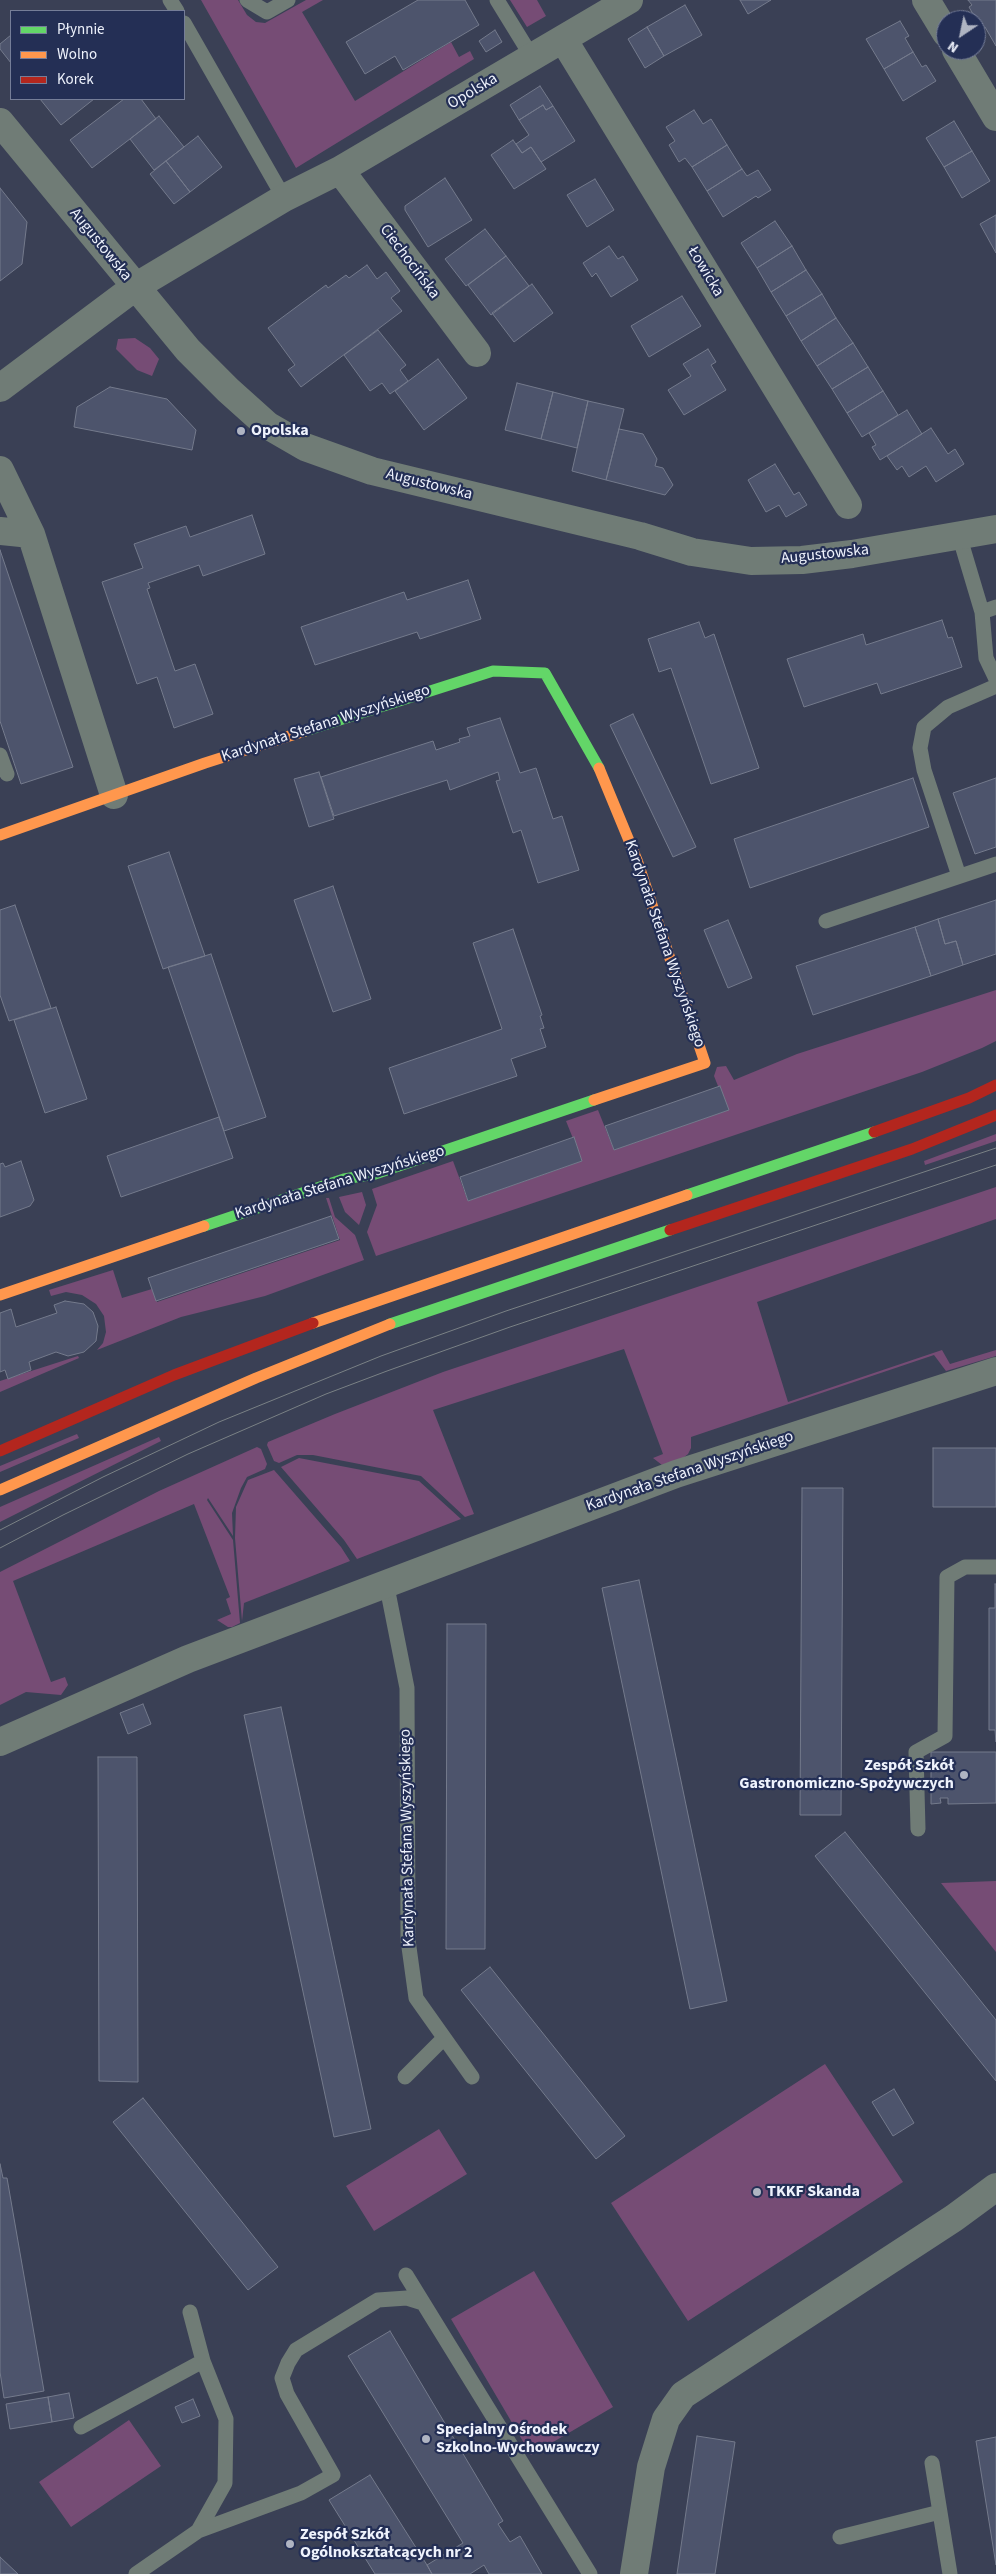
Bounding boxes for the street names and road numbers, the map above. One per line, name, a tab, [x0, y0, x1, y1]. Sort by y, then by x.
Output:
street label: Opolska	[445, 70, 501, 114]
street label: Augustowska	[65, 205, 135, 285]
street label: Ciechocińska	[375, 221, 443, 303]
street label: Łowicka	[683, 243, 727, 301]
street label: Augustowska	[384, 465, 474, 505]
street label: Augustowska	[780, 541, 870, 569]
street label: Kardynała Stefana Wyszyńskiego	[219, 681, 433, 767]
street label: Kardynała Stefana Wyszyńskiego	[619, 838, 709, 1050]
street label: Kardynała Stefana Wyszyńskiego	[233, 1142, 447, 1224]
street label: Kardynała Stefana Wyszyńskiego	[584, 1427, 796, 1517]
street label: Kardynała Stefana Wyszyńskiego	[396, 1729, 420, 1947]

